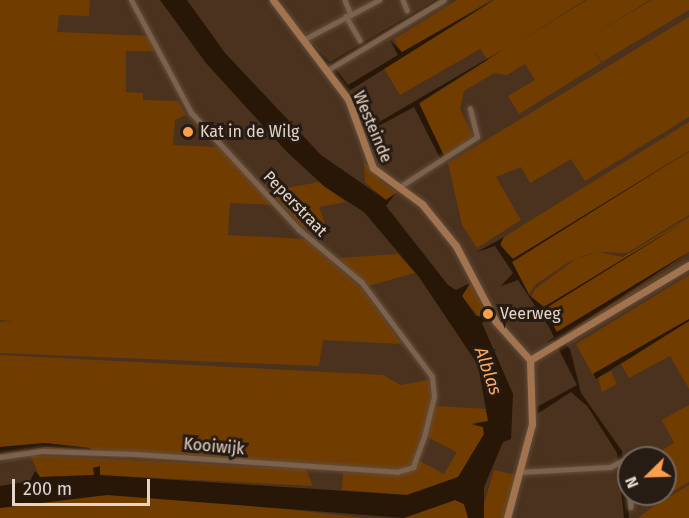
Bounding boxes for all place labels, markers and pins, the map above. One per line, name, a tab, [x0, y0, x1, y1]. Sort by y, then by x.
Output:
place label: Kat in de Wilg	[200, 122, 299, 142]
marker: Kat in de Wilg	[181, 125, 195, 139]
place label: Veerweg	[500, 304, 561, 324]
marker: Veerweg	[481, 307, 495, 321]

